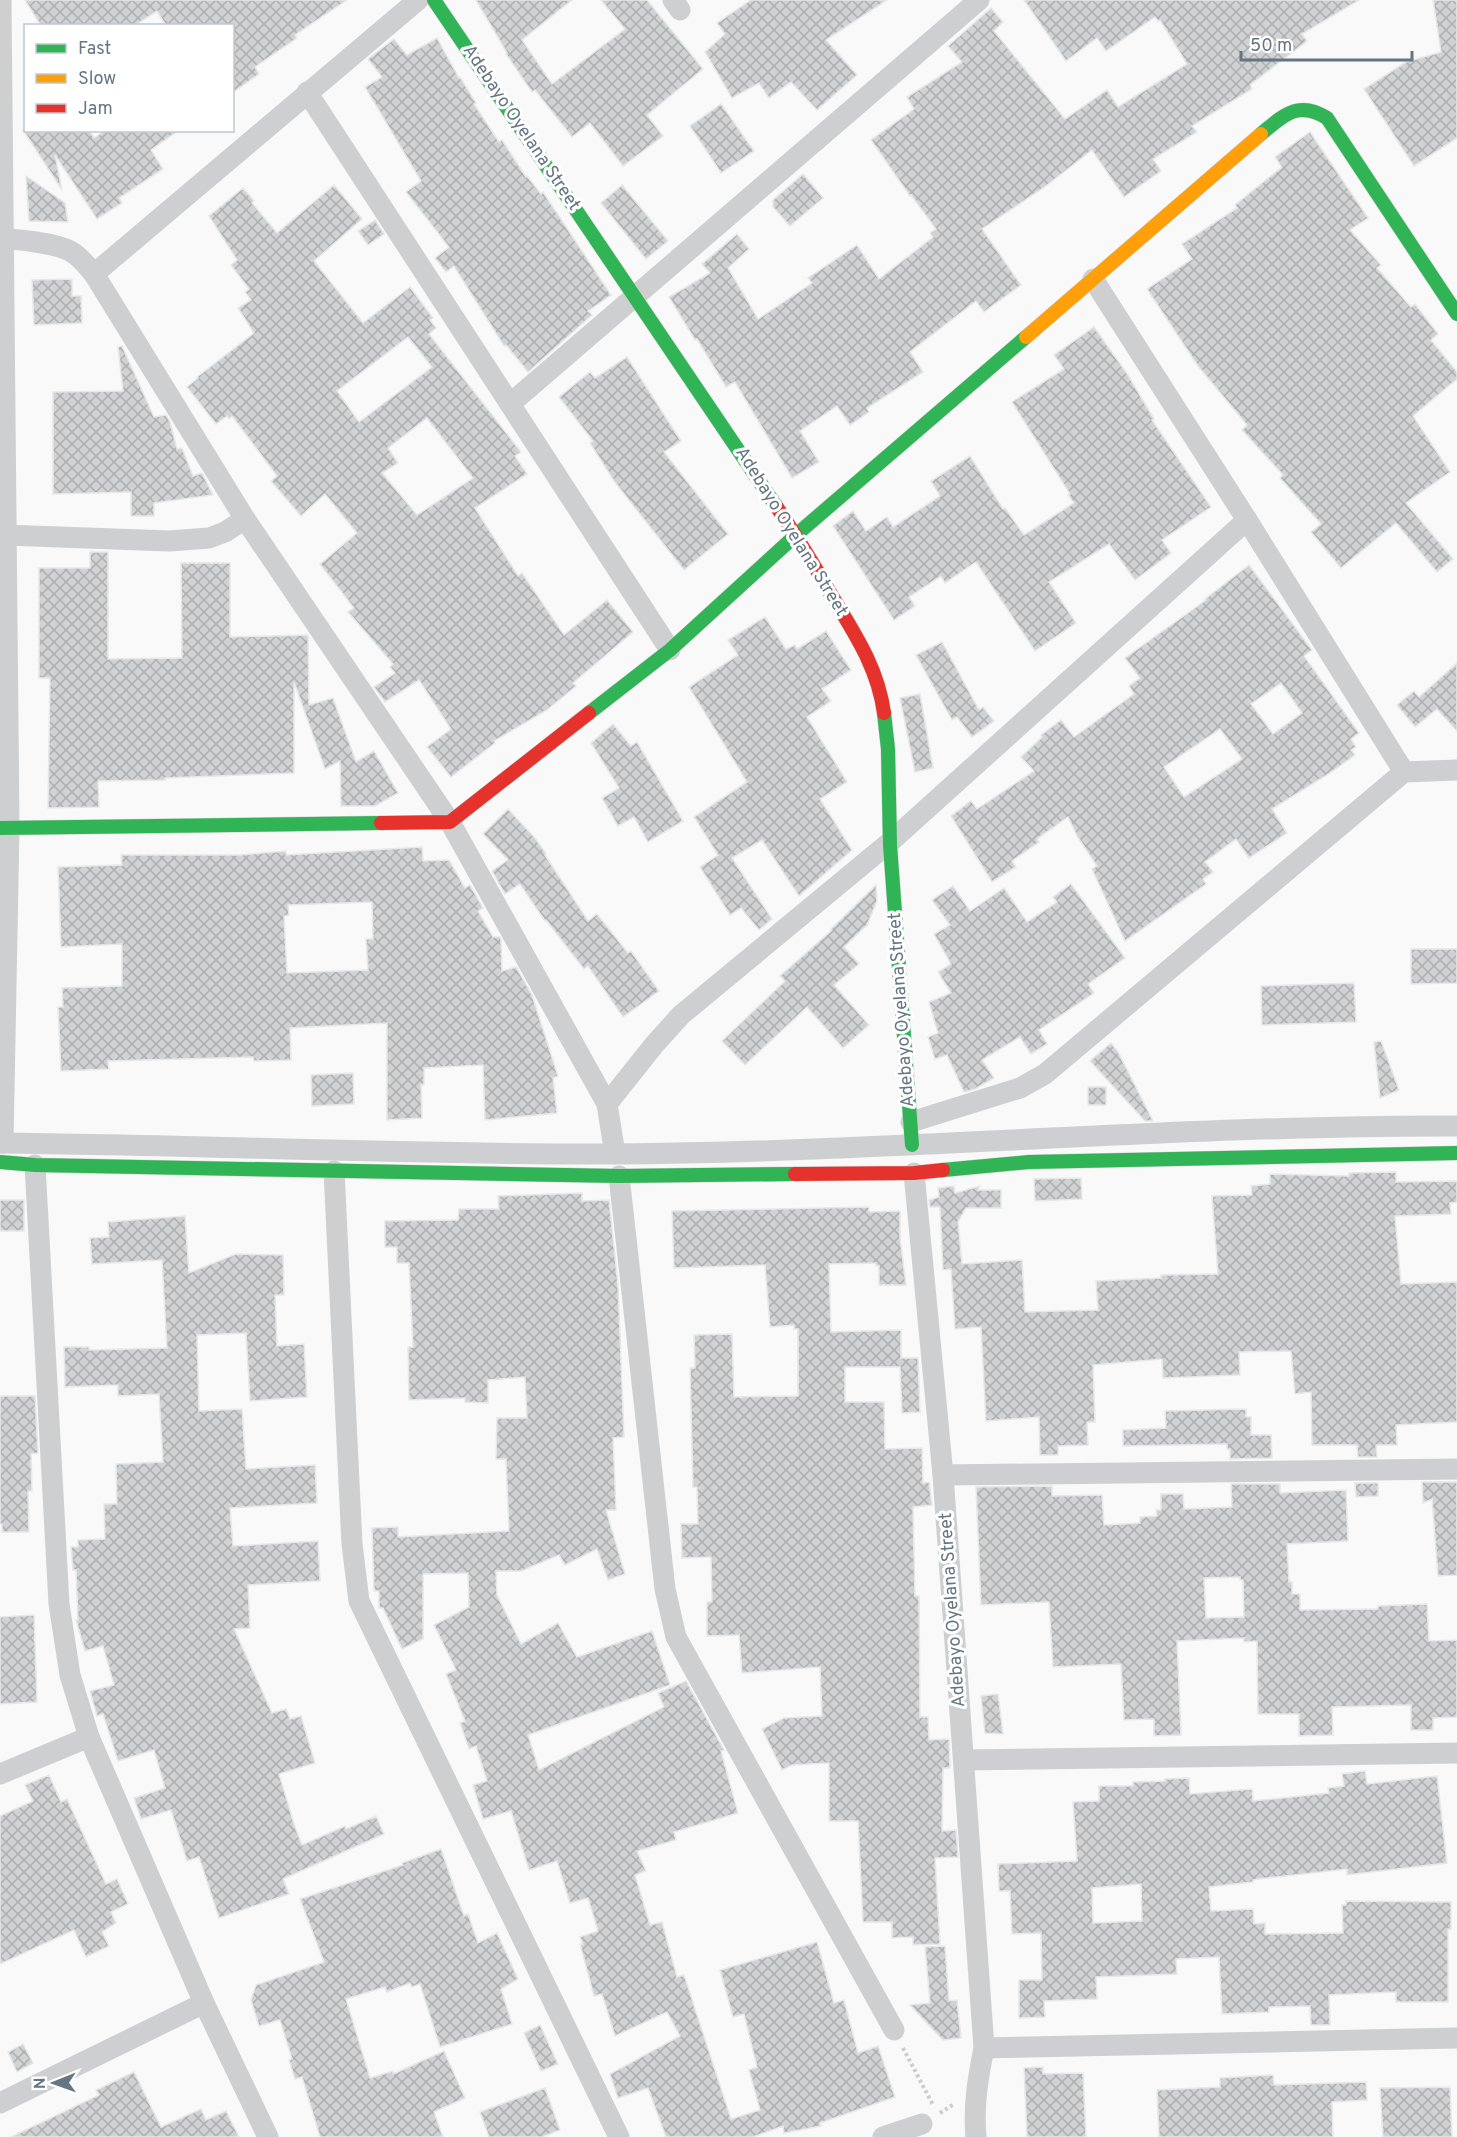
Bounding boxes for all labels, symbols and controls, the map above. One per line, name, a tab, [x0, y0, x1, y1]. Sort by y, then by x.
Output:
legend	[24, 24, 234, 132]
scale bar	[1241, 24, 1412, 62]
text: 50 m	[1250, 35, 1292, 58]
text: Fast	[78, 38, 111, 61]
street label: Adebayo Oyelana Street	[457, 41, 585, 215]
text: Slow	[78, 68, 116, 91]
text: Jam	[78, 98, 113, 121]
street label: Adebayo Oyelana Street	[729, 443, 853, 621]
street label: Adebayo Oyelana Street	[884, 912, 920, 1108]
street label: Adebayo Oyelana Street	[935, 1512, 971, 1708]
north arrow	[24, 2053, 84, 2113]
text: N	[31, 2077, 51, 2089]

